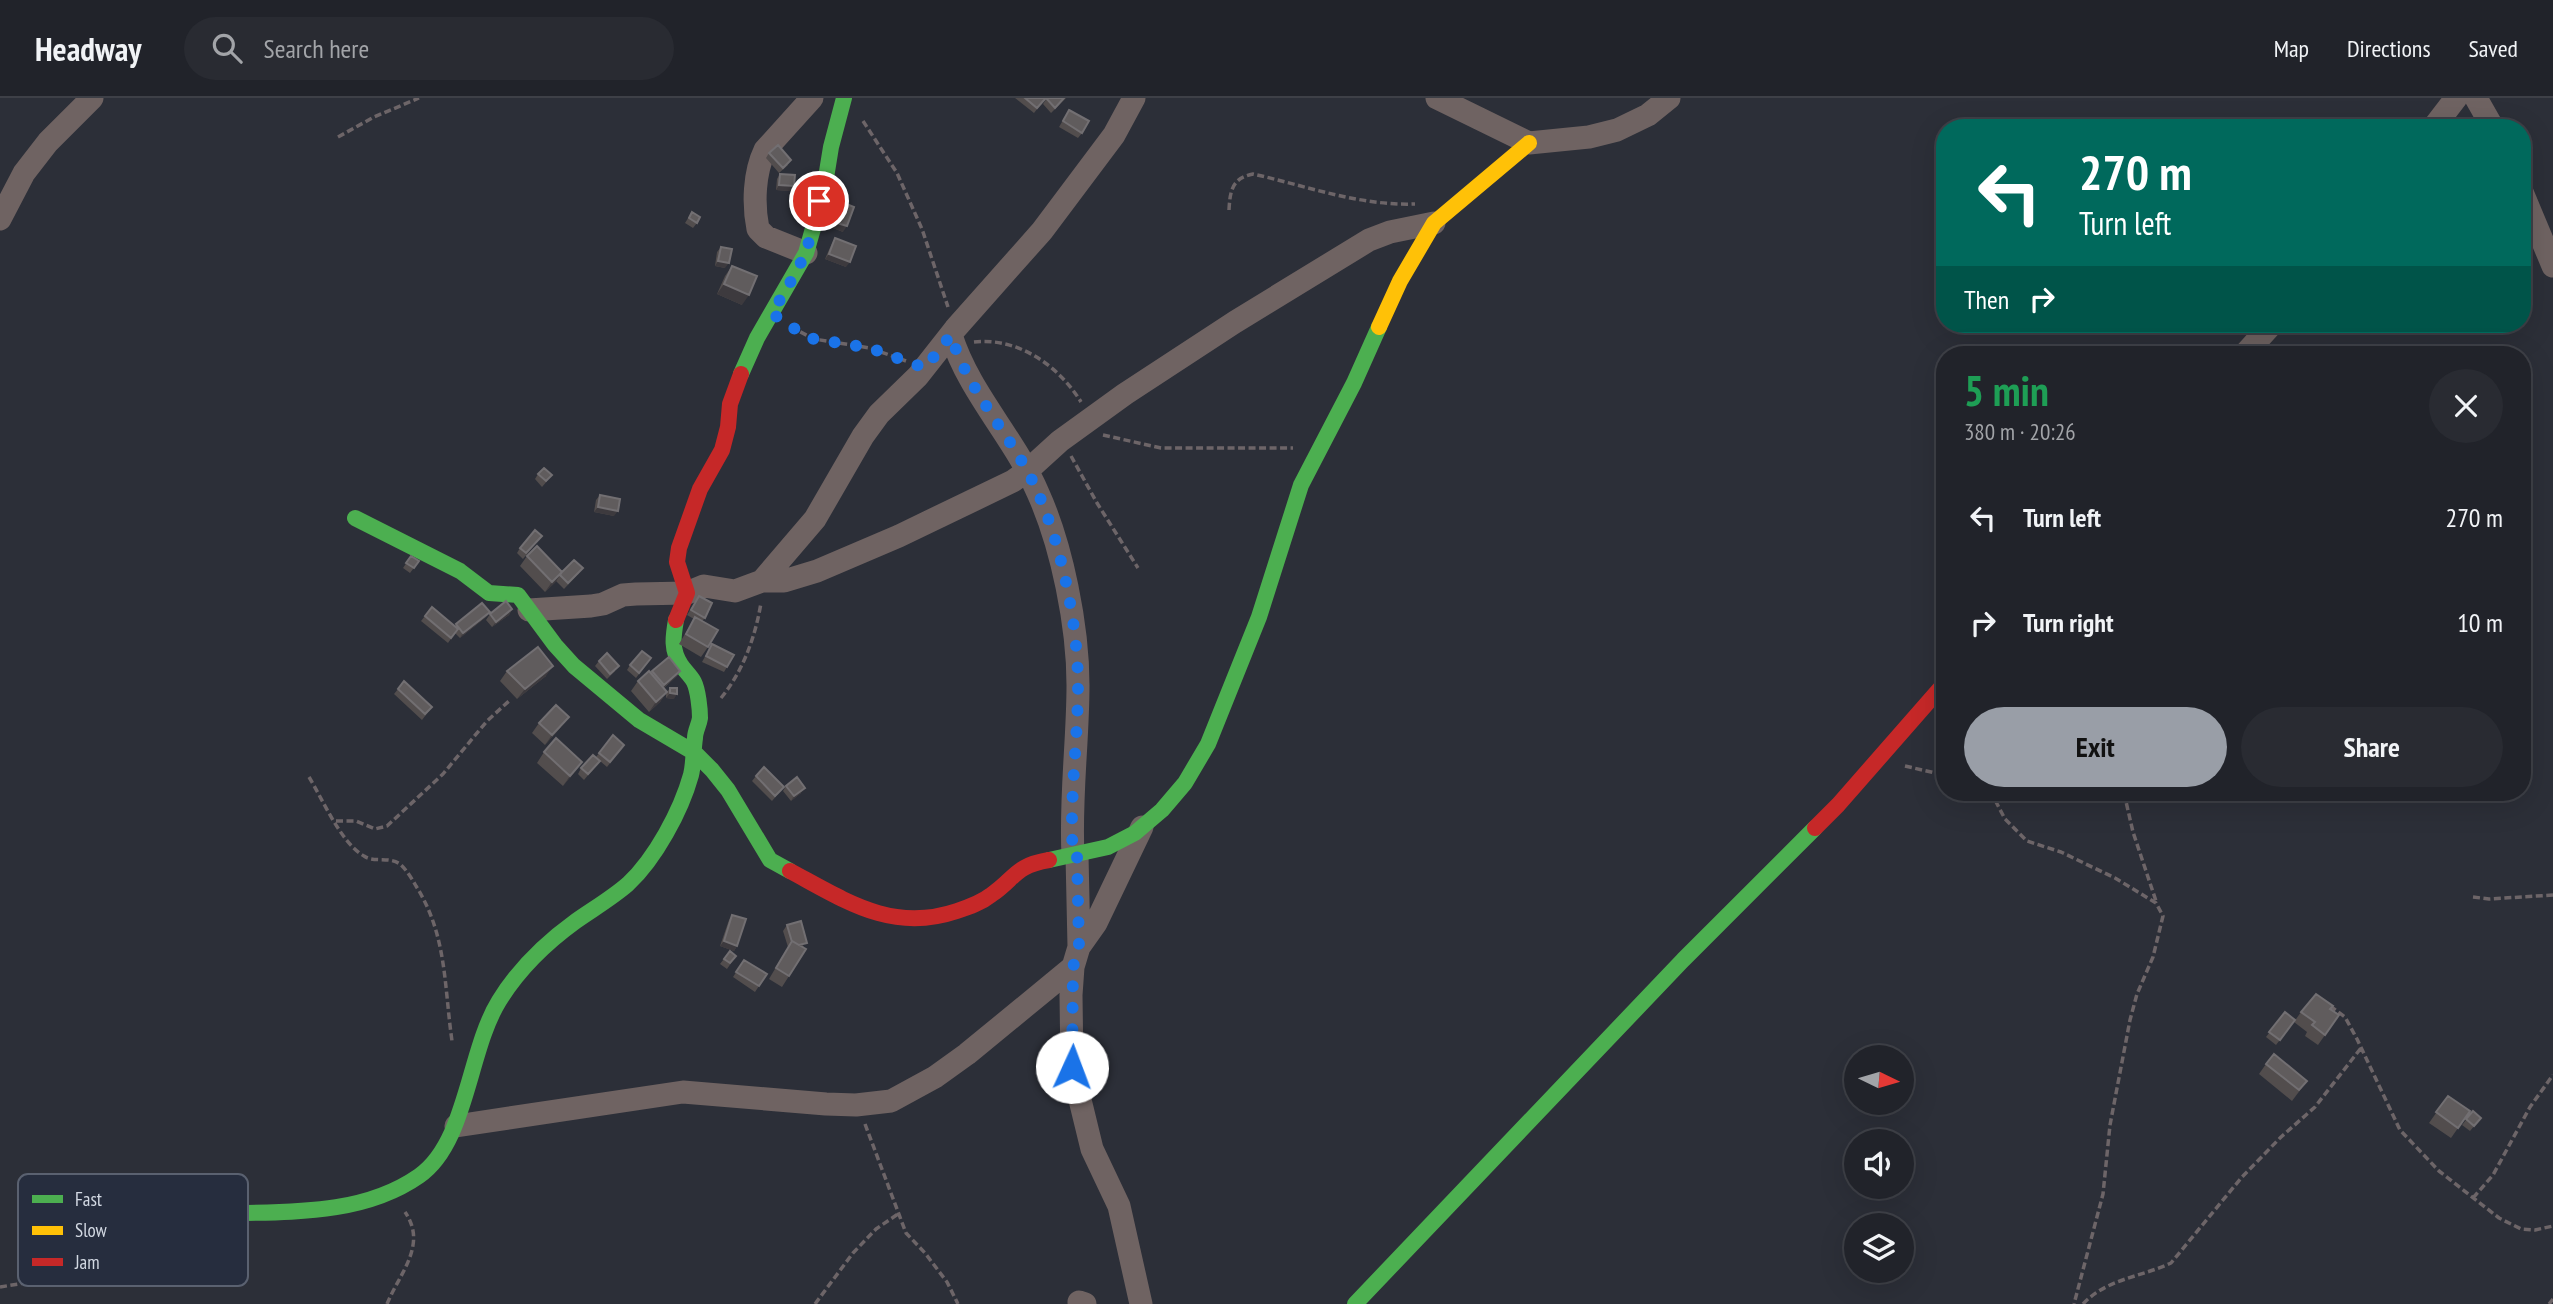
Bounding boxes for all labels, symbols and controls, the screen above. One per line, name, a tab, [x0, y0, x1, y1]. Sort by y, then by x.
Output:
search box	[184, 17, 674, 80]
text: Headway	[35, 27, 142, 70]
icon: search	[208, 29, 246, 67]
text: Search here	[264, 32, 369, 65]
text: Map	[2274, 33, 2309, 64]
text: Directions	[2347, 33, 2431, 64]
text: Saved	[2469, 33, 2518, 64]
text: 270 m	[2079, 140, 2192, 204]
icon: left	[1964, 147, 2055, 238]
pin	[789, 171, 849, 231]
icon: arrive	[800, 182, 838, 220]
text: Turn left	[2079, 202, 2171, 244]
icon: right	[2023, 280, 2061, 318]
text: Then	[1964, 283, 2009, 316]
text: 5 min	[1964, 363, 2049, 418]
button: close	[2429, 369, 2503, 443]
text: 380 m · 20:26	[1964, 417, 2076, 446]
icon: left	[1964, 499, 2002, 537]
text: Turn left	[2023, 501, 2101, 534]
text: 270 m	[2445, 501, 2503, 534]
icon: right	[1964, 604, 2002, 642]
text: Turn right	[2023, 606, 2114, 639]
text: 10 m	[2457, 606, 2503, 639]
button: Exit	[1964, 707, 2227, 787]
button: Share	[2241, 707, 2503, 787]
position arrow	[1035, 1030, 1109, 1104]
north arrow	[1844, 1045, 1914, 1115]
map controls	[1844, 1045, 1914, 1283]
button: sound	[1844, 1129, 1914, 1199]
legend	[18, 1174, 248, 1286]
text: Fast	[75, 1187, 103, 1211]
button: layers	[1844, 1213, 1914, 1283]
text: Slow	[75, 1218, 108, 1242]
text: Jam	[74, 1250, 100, 1274]

